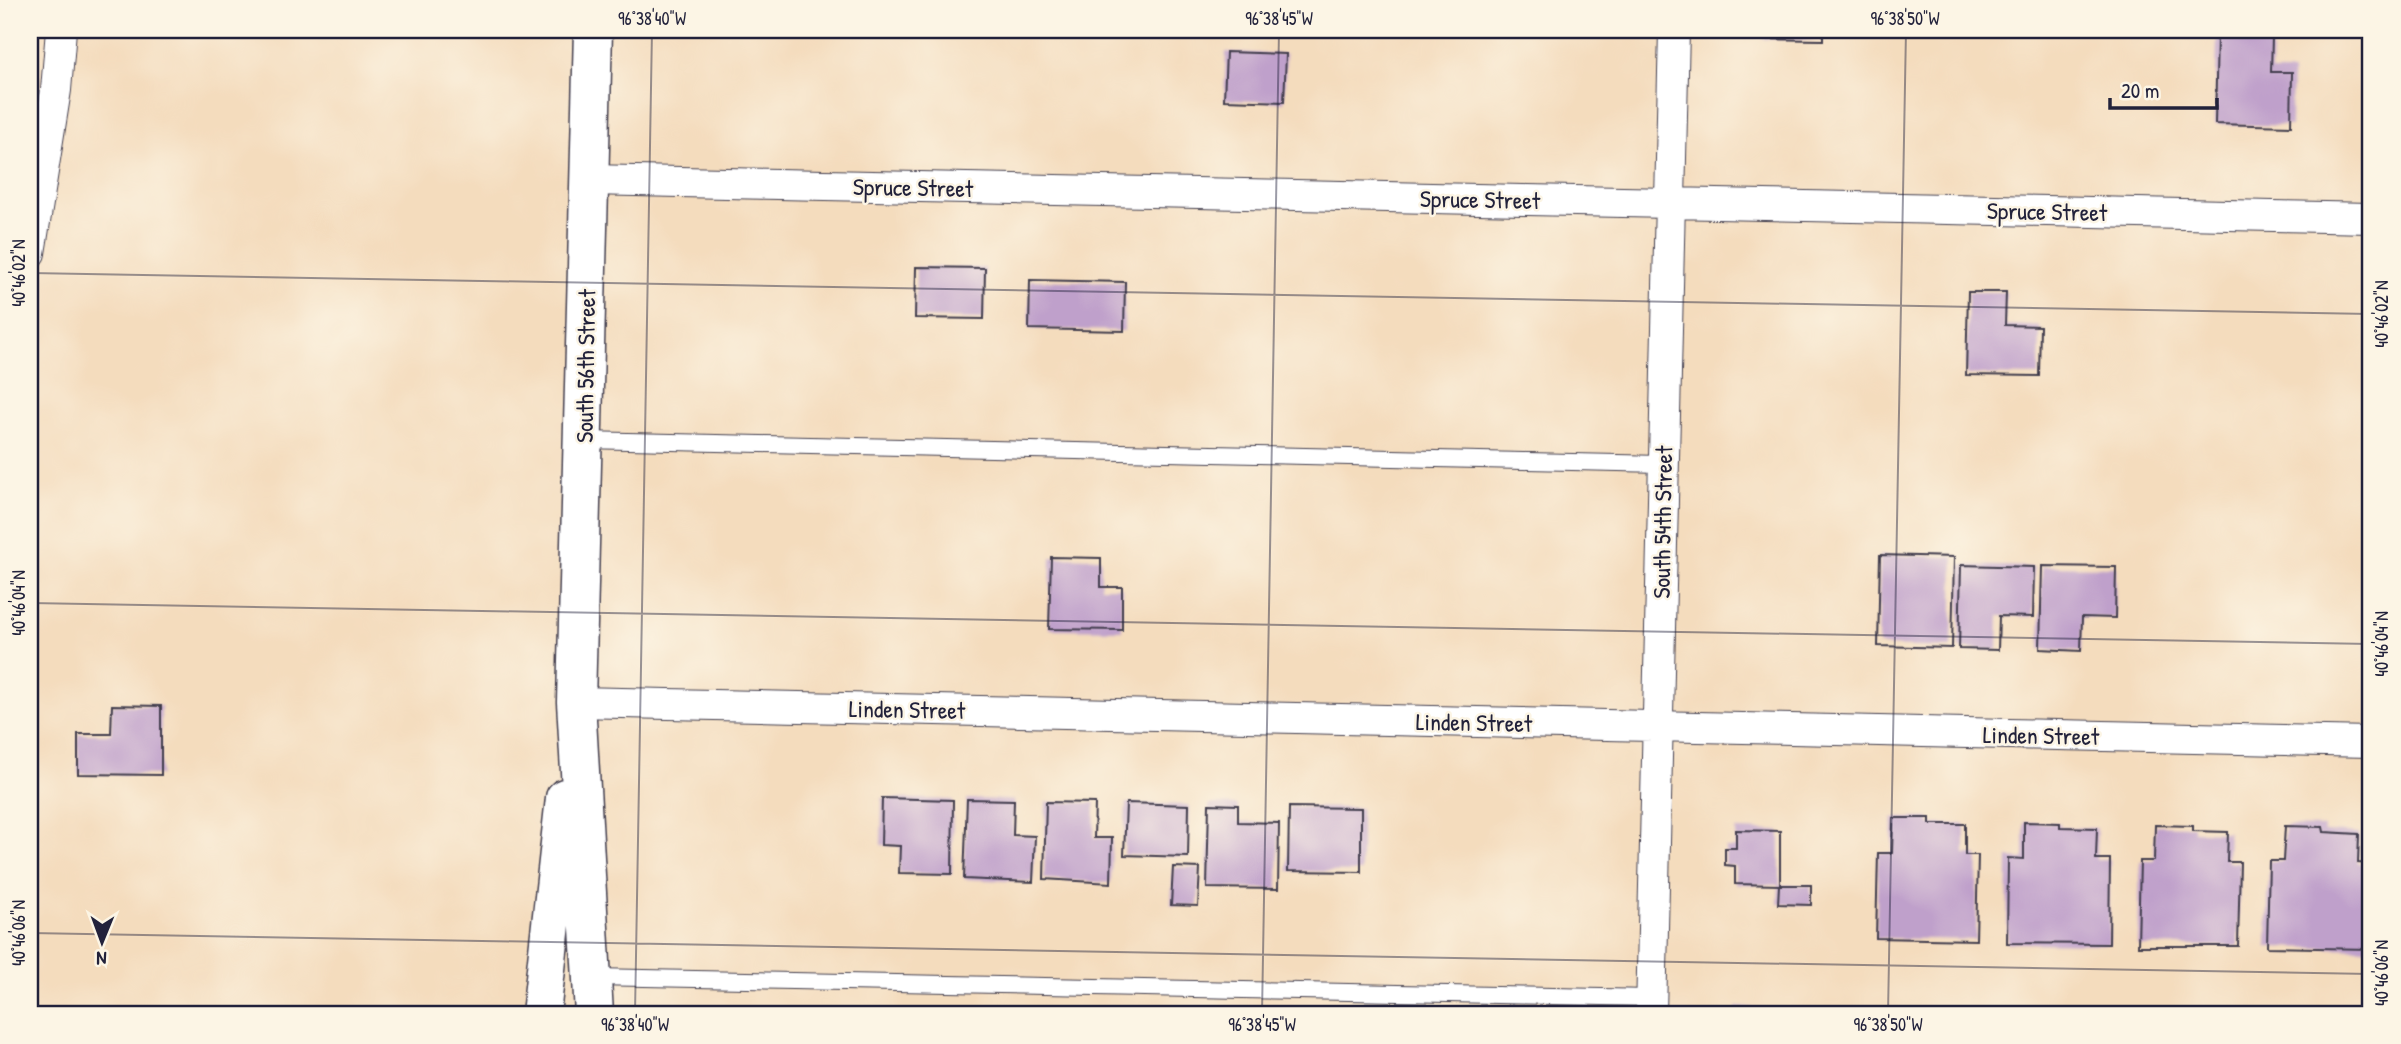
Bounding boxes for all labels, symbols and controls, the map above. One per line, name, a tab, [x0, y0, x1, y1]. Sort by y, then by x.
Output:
text: 96°38'40"W	[618, 6, 686, 31]
text: 96°38'45"W	[1245, 6, 1313, 31]
text: 96°38'50"W	[1871, 6, 1940, 31]
scale bar	[2110, 66, 2217, 110]
text: 20 m	[2121, 76, 2159, 105]
street label: Spruce Street	[853, 170, 974, 204]
street label: Spruce Street	[1420, 182, 1541, 216]
street label: Spruce Street	[1987, 194, 2108, 228]
text: 40°46'02"N	[6, 239, 31, 307]
text: 40°46'02"N	[2369, 280, 2394, 348]
street label: South 56th Street	[568, 288, 602, 443]
street label: South 54th Street	[1645, 444, 1679, 599]
text: 40°46'04"N	[6, 570, 31, 636]
text: 40°46'04"N	[2369, 611, 2394, 677]
street label: Linden Street	[849, 692, 966, 726]
street label: Linden Street	[1416, 705, 1533, 739]
street label: Linden Street	[1983, 718, 2100, 752]
text: 40°46'06"N	[6, 900, 31, 966]
north arrow	[66, 908, 136, 978]
text: 40°46'06"N	[2369, 940, 2394, 1006]
text: N	[96, 946, 107, 972]
text: 96°38'40"W	[601, 1012, 669, 1037]
text: 96°38'45"W	[1228, 1012, 1296, 1037]
text: 96°38'50"W	[1854, 1012, 1923, 1037]

